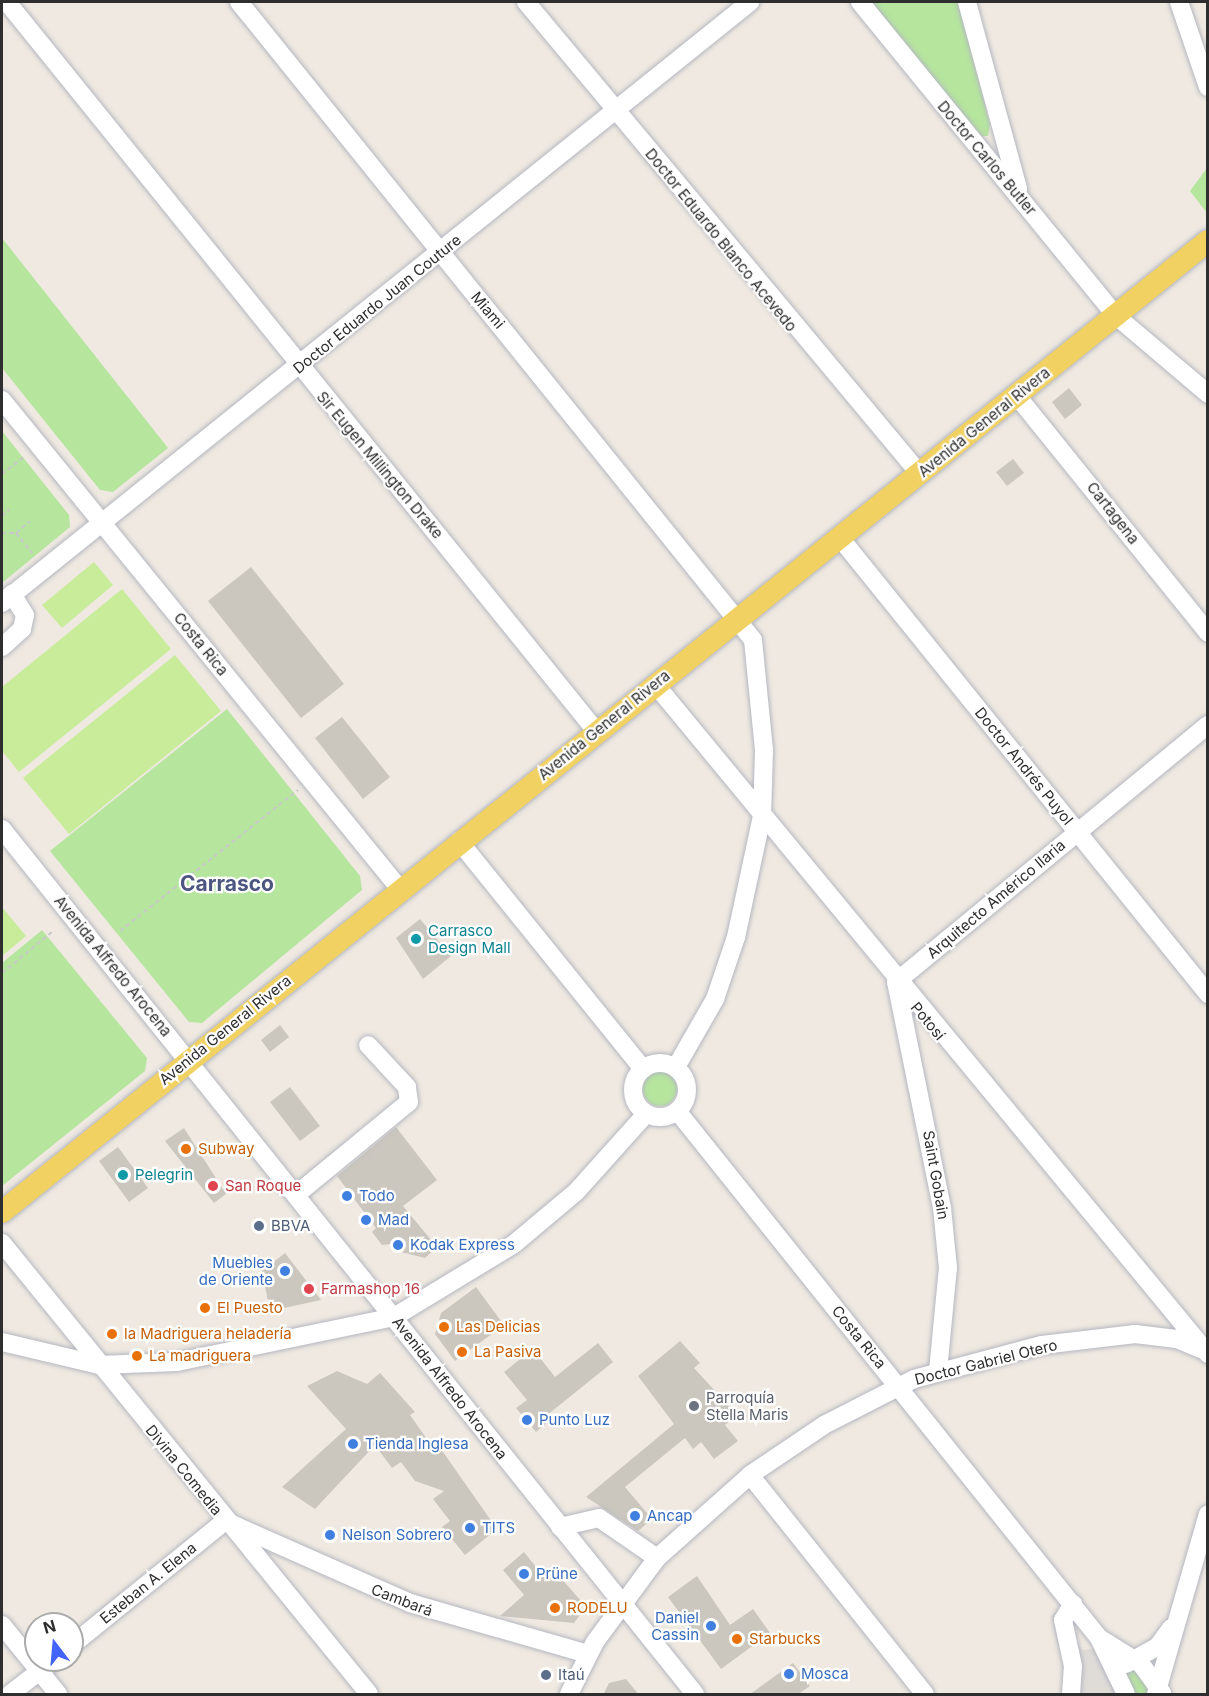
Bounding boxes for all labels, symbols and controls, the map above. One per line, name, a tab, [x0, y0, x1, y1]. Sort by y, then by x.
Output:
street label: Doctor Carlos Butler	[934, 97, 1040, 219]
street label: Doctor Eduardo Blanco Acevedo	[642, 145, 800, 335]
street label: Doctor Eduardo Juan Couture	[289, 231, 465, 377]
street label: Miami	[467, 288, 509, 332]
street label: Avenida General Rivera	[915, 363, 1053, 481]
street label: Sir Eugen Millington Drake	[313, 388, 447, 542]
street label: Cartagena	[1083, 478, 1143, 548]
street label: Costa Rica	[170, 609, 232, 679]
street label: Avenida General Rivera	[535, 666, 673, 784]
street label: Doctor Andrés Puyol	[971, 704, 1077, 828]
street label: Arquitecto Américo Ilaria	[923, 836, 1069, 962]
district label: Carrasco	[180, 871, 274, 897]
street label: Avenida Alfredo Arocena	[51, 892, 175, 1040]
place label: Carrasco Design Mall	[428, 921, 511, 956]
marker: Carrasco Design Mall	[409, 932, 423, 946]
street label: Avenida General Rivera	[156, 971, 294, 1089]
street label: Potosí	[907, 998, 949, 1044]
street label: Saint Gobain	[919, 1129, 953, 1221]
place label: Subway	[198, 1140, 254, 1158]
marker: Subway	[179, 1142, 193, 1156]
place label: Pelegrin	[135, 1166, 193, 1184]
marker: Pelegrin	[116, 1168, 130, 1182]
place label: San Roque	[225, 1177, 301, 1195]
marker: San Roque	[206, 1179, 220, 1193]
place label: Todo	[359, 1187, 395, 1205]
marker: Todo	[340, 1189, 354, 1203]
place label: Mad	[378, 1211, 409, 1229]
marker: Mad	[359, 1213, 373, 1227]
place label: BBVA	[271, 1217, 310, 1235]
marker: BBVA	[252, 1219, 266, 1233]
place label: Kodak Express	[410, 1236, 515, 1254]
marker: Kodak Express	[391, 1238, 405, 1252]
place label: Muebles de Oriente	[199, 1253, 273, 1288]
marker: Muebles de Oriente	[278, 1264, 292, 1278]
place label: Farmashop 16	[321, 1280, 420, 1298]
marker: Farmashop 16	[302, 1282, 316, 1296]
place label: El Puesto	[217, 1299, 283, 1317]
marker: El Puesto	[198, 1301, 212, 1315]
street label: Costa Rica	[828, 1302, 890, 1372]
street label: Avenida Alfredo Arocena	[389, 1313, 511, 1463]
place label: Las Delicias	[456, 1318, 540, 1336]
marker: Las Delicias	[437, 1320, 451, 1334]
place label: la Madriguera heladería	[124, 1325, 292, 1343]
marker: la Madriguera heladería	[105, 1327, 119, 1341]
street label: Doctor Gabriel Otero	[913, 1336, 1059, 1388]
place label: La Pasiva	[474, 1343, 541, 1361]
marker: La Pasiva	[455, 1345, 469, 1359]
place label: La madriguera	[149, 1347, 251, 1365]
marker: La madriguera	[130, 1349, 144, 1363]
place label: Parroquía Stella Maris	[706, 1388, 788, 1423]
marker: Parroquía Stella Maris	[687, 1399, 701, 1413]
place label: Punto Luz	[539, 1411, 610, 1429]
marker: Punto Luz	[520, 1413, 534, 1427]
street label: Divina Comedia	[142, 1421, 226, 1519]
place label: Tienda Inglesa	[365, 1435, 469, 1453]
marker: Tienda Inglesa	[346, 1437, 360, 1451]
place label: Ancap	[647, 1507, 693, 1525]
marker: Ancap	[628, 1509, 642, 1523]
place label: TITS	[482, 1519, 515, 1537]
marker: TITS	[463, 1521, 477, 1535]
place label: Nelson Sobrero	[342, 1526, 452, 1544]
marker: Nelson Sobrero	[323, 1528, 337, 1542]
street label: Esteban A. Elena	[96, 1539, 200, 1627]
place label: Prüne	[536, 1565, 578, 1583]
marker: Prüne	[517, 1567, 531, 1581]
street label: Cambará	[369, 1580, 435, 1620]
place label: RODELU	[567, 1599, 628, 1617]
marker: RODELU	[548, 1601, 562, 1615]
place label: Daniel Cassin	[651, 1608, 699, 1643]
north arrow	[24, 1612, 84, 1672]
text: N	[41, 1615, 58, 1638]
marker: Daniel Cassin	[704, 1619, 718, 1633]
place label: Starbucks	[749, 1630, 821, 1648]
marker: Starbucks	[730, 1632, 744, 1646]
place label: Mosca	[801, 1665, 849, 1683]
place label: Itaú	[558, 1666, 585, 1684]
marker: Mosca	[782, 1667, 796, 1681]
marker: Itaú	[539, 1668, 553, 1682]

